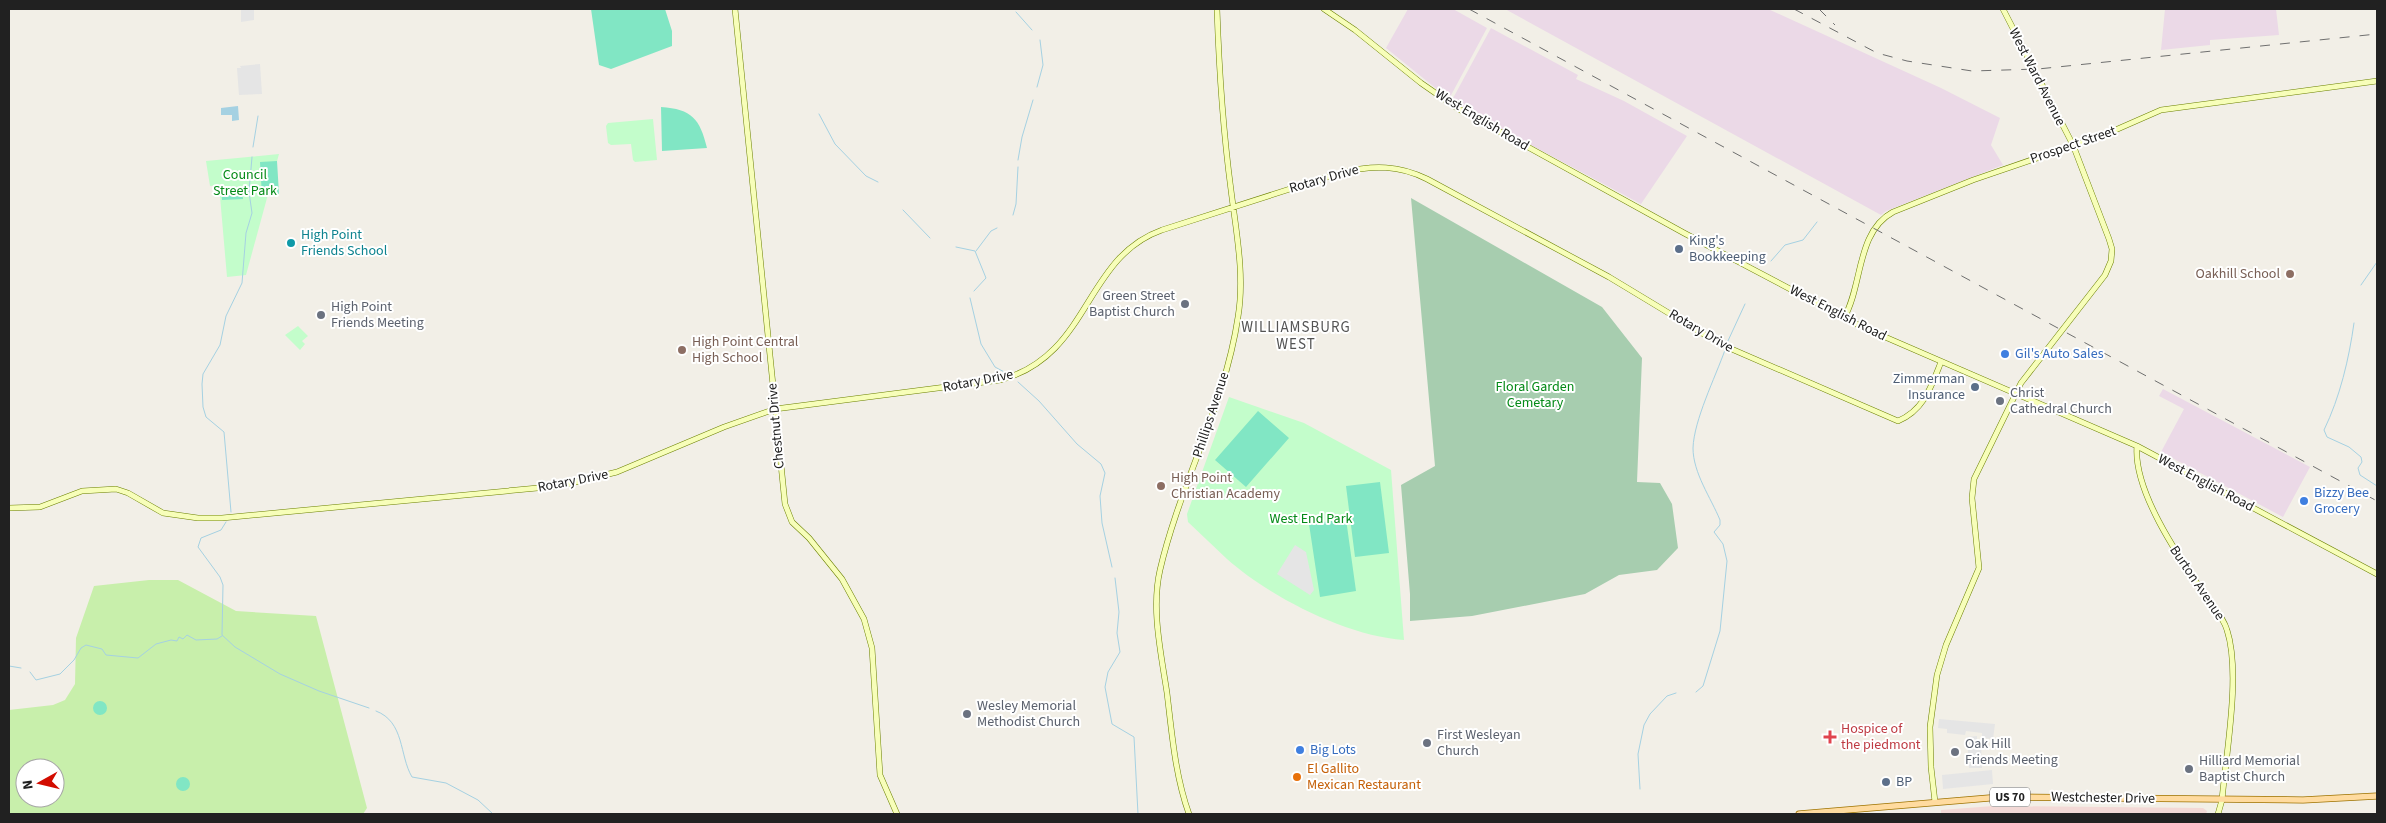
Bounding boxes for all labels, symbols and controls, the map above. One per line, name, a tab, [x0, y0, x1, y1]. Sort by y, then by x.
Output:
street label: West Ward Avenue	[2004, 25, 2070, 129]
street label: West English Road	[1431, 84, 1533, 156]
street label: Prospect Street	[2027, 121, 2119, 169]
street label: Rotary Drive	[1287, 160, 1361, 198]
park label: Council Street Park	[213, 165, 277, 201]
place label: High Point Friends School	[301, 225, 388, 261]
place label: King's Bookkeeping	[1689, 231, 1766, 267]
marker: High Point Friends School	[285, 237, 297, 249]
marker: King's Bookkeeping	[1673, 243, 1685, 255]
place label: Oakhill School	[2195, 264, 2280, 284]
marker: Oakhill School	[2284, 268, 2296, 280]
street label: West English Road	[1786, 280, 1890, 346]
place label: Green Street Baptist Church	[1089, 286, 1175, 322]
place label: High Point Friends Meeting	[331, 297, 424, 333]
marker: Green Street Baptist Church	[1179, 298, 1191, 310]
street label: Rotary Drive	[1665, 304, 1737, 358]
marker: High Point Friends Meeting	[315, 309, 327, 321]
district label: WILLIAMSBURG WEST	[1241, 317, 1351, 355]
place label: High Point Central High School	[692, 332, 799, 368]
marker: High Point Central High School	[676, 344, 688, 356]
place label: Gil's Auto Sales	[2015, 344, 2104, 364]
marker: Gil's Auto Sales	[1999, 348, 2011, 360]
street label: Rotary Drive	[941, 364, 1015, 398]
street label: Phillips Avenue	[1188, 369, 1234, 460]
place label: Zimmerman Insurance	[1893, 369, 1965, 405]
park label: Floral Garden Cemetary	[1496, 377, 1574, 413]
marker: Zimmerman Insurance	[1969, 381, 1981, 393]
street label: Chestnut Drive	[762, 382, 790, 470]
place label: Christ Cathedral Church	[2010, 383, 2112, 419]
marker: Christ Cathedral Church	[1994, 395, 2006, 407]
street label: West English Road	[2154, 449, 2258, 517]
street label: Rotary Drive	[536, 464, 610, 498]
place label: High Point Christian Academy	[1171, 468, 1280, 504]
marker: High Point Christian Academy	[1155, 480, 1167, 492]
place label: Bizzy Bee Grocery	[2314, 483, 2369, 519]
marker: Bizzy Bee Grocery	[2298, 495, 2310, 507]
park label: West End Park	[1270, 509, 1352, 529]
street label: Burton Avenue	[2165, 542, 2229, 624]
place label: Wesley Memorial Methodist Church	[977, 696, 1080, 732]
marker: Wesley Memorial Methodist Church	[961, 708, 973, 720]
place label: Hospice of the piedmont	[1841, 719, 1921, 755]
place label: First Wesleyan Church	[1437, 725, 1521, 761]
marker: Hospice of the piedmont	[1823, 730, 1837, 744]
place label: Oak Hill Friends Meeting	[1965, 734, 2058, 770]
marker: First Wesleyan Church	[1421, 737, 1433, 749]
place label: Big Lots	[1310, 740, 1356, 760]
marker: Big Lots	[1294, 744, 1306, 756]
marker: Oak Hill Friends Meeting	[1949, 746, 1961, 758]
place label: Hilliard Memorial Baptist Church	[2199, 751, 2300, 787]
north arrow	[15, 758, 65, 808]
place label: El Gallito Mexican Restaurant	[1307, 759, 1421, 795]
marker: Hilliard Memorial Baptist Church	[2183, 763, 2195, 775]
marker: El Gallito Mexican Restaurant	[1291, 771, 1303, 783]
place label: BP	[1896, 772, 1912, 792]
marker: BP	[1880, 776, 1892, 788]
text: N	[18, 779, 39, 791]
street label: Westchester Drive	[2051, 787, 2155, 809]
road number: US 70	[1990, 788, 2030, 806]

